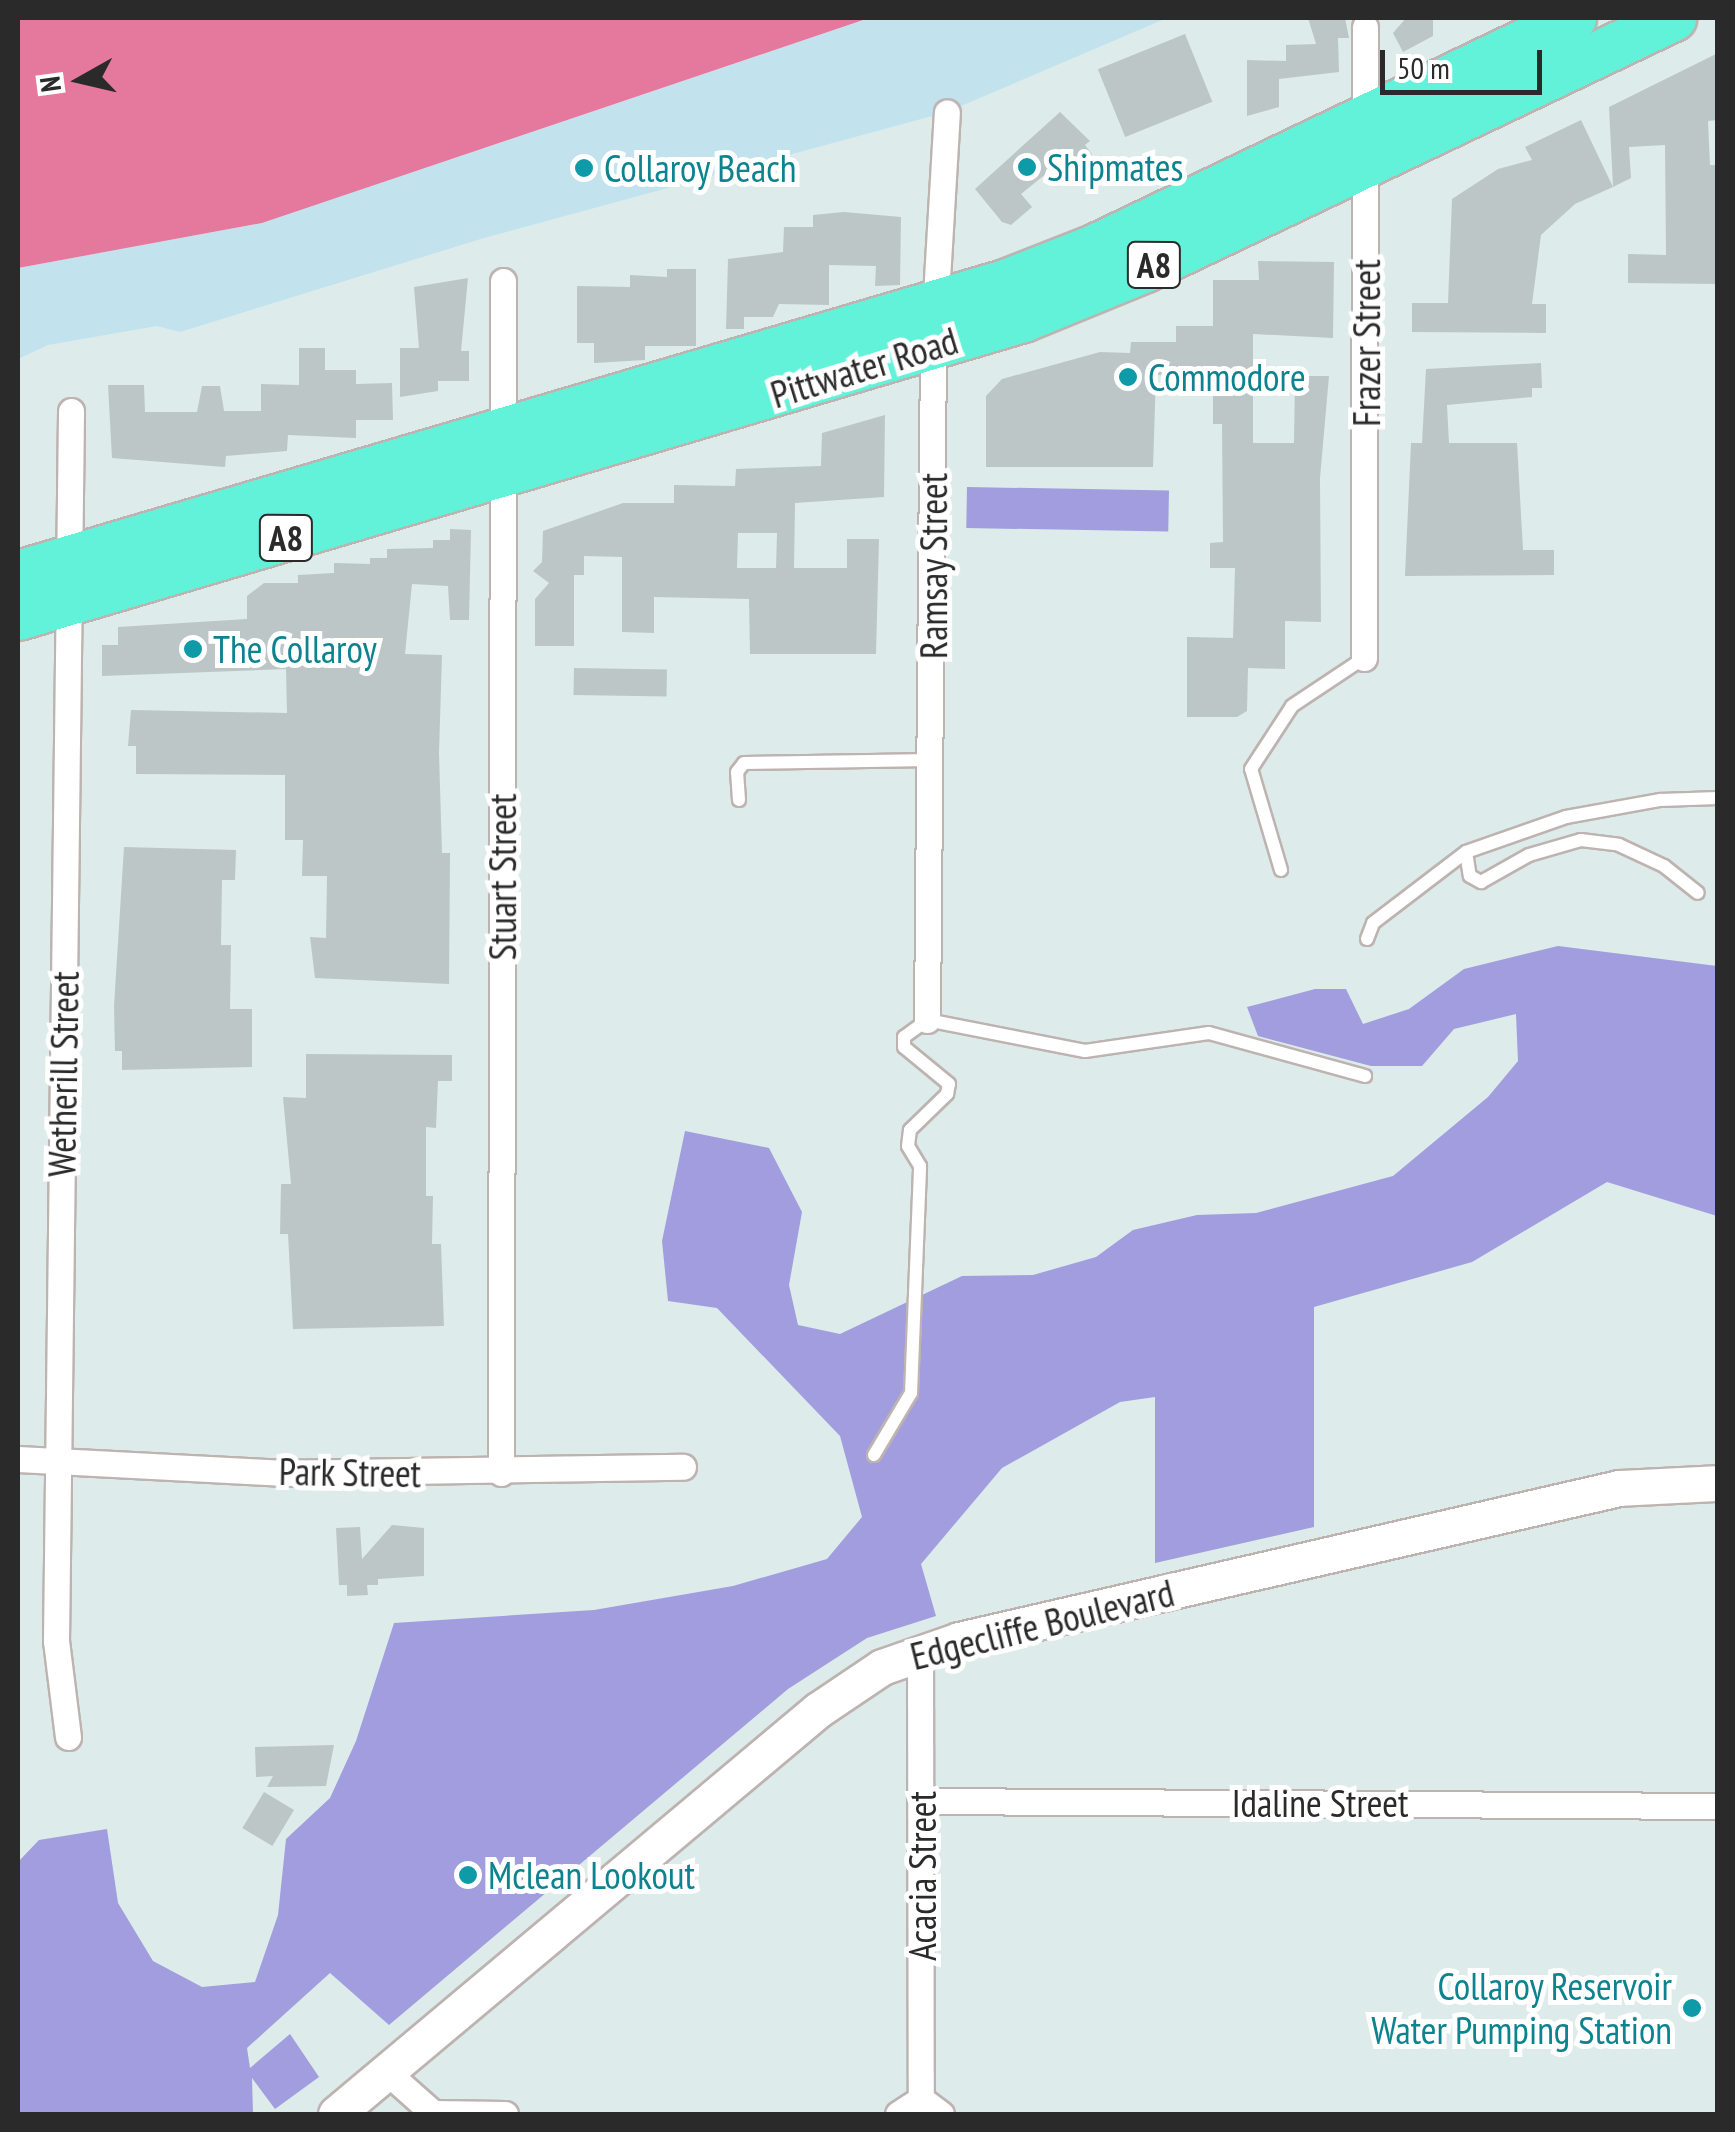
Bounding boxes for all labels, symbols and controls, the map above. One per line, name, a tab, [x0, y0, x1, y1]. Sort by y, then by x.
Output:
north arrow	[30, 30, 130, 130]
scale bar	[1385, 30, 1548, 92]
text: 50 m	[1397, 48, 1450, 87]
text: N	[30, 74, 69, 94]
place label: Shipmates	[1047, 144, 1183, 190]
place label: Collaroy Beach	[604, 145, 797, 191]
marker: Shipmates	[1016, 156, 1038, 178]
marker: Collaroy Beach	[573, 157, 595, 179]
road number: A8	[1126, 235, 1182, 295]
street label: Frazer Street	[1343, 259, 1389, 427]
street label: Pittwater Road	[765, 317, 963, 417]
place label: Commodore	[1148, 354, 1306, 400]
marker: Commodore	[1117, 366, 1139, 388]
street label: Ramsay Street	[910, 472, 956, 660]
road number: A8	[258, 508, 314, 568]
place label: The Collaroy	[213, 626, 377, 672]
marker: The Collaroy	[182, 638, 204, 660]
street label: Stuart Street	[479, 794, 525, 960]
street label: Wetherill Street	[38, 971, 88, 1177]
street label: Park Street	[278, 1448, 422, 1496]
street label: Edgecliffe Boulevard	[906, 1569, 1178, 1679]
street label: Idaline Street	[1232, 1780, 1408, 1826]
street label: Acacia Street	[899, 1791, 945, 1961]
place label: Mclean Lookout	[488, 1852, 695, 1898]
marker: Mclean Lookout	[457, 1864, 479, 1886]
place label: Collaroy Reservoir Water Pumping Station	[1371, 1963, 1672, 2052]
marker: Collaroy Reservoir Water Pumping Station	[1681, 1997, 1703, 2019]

